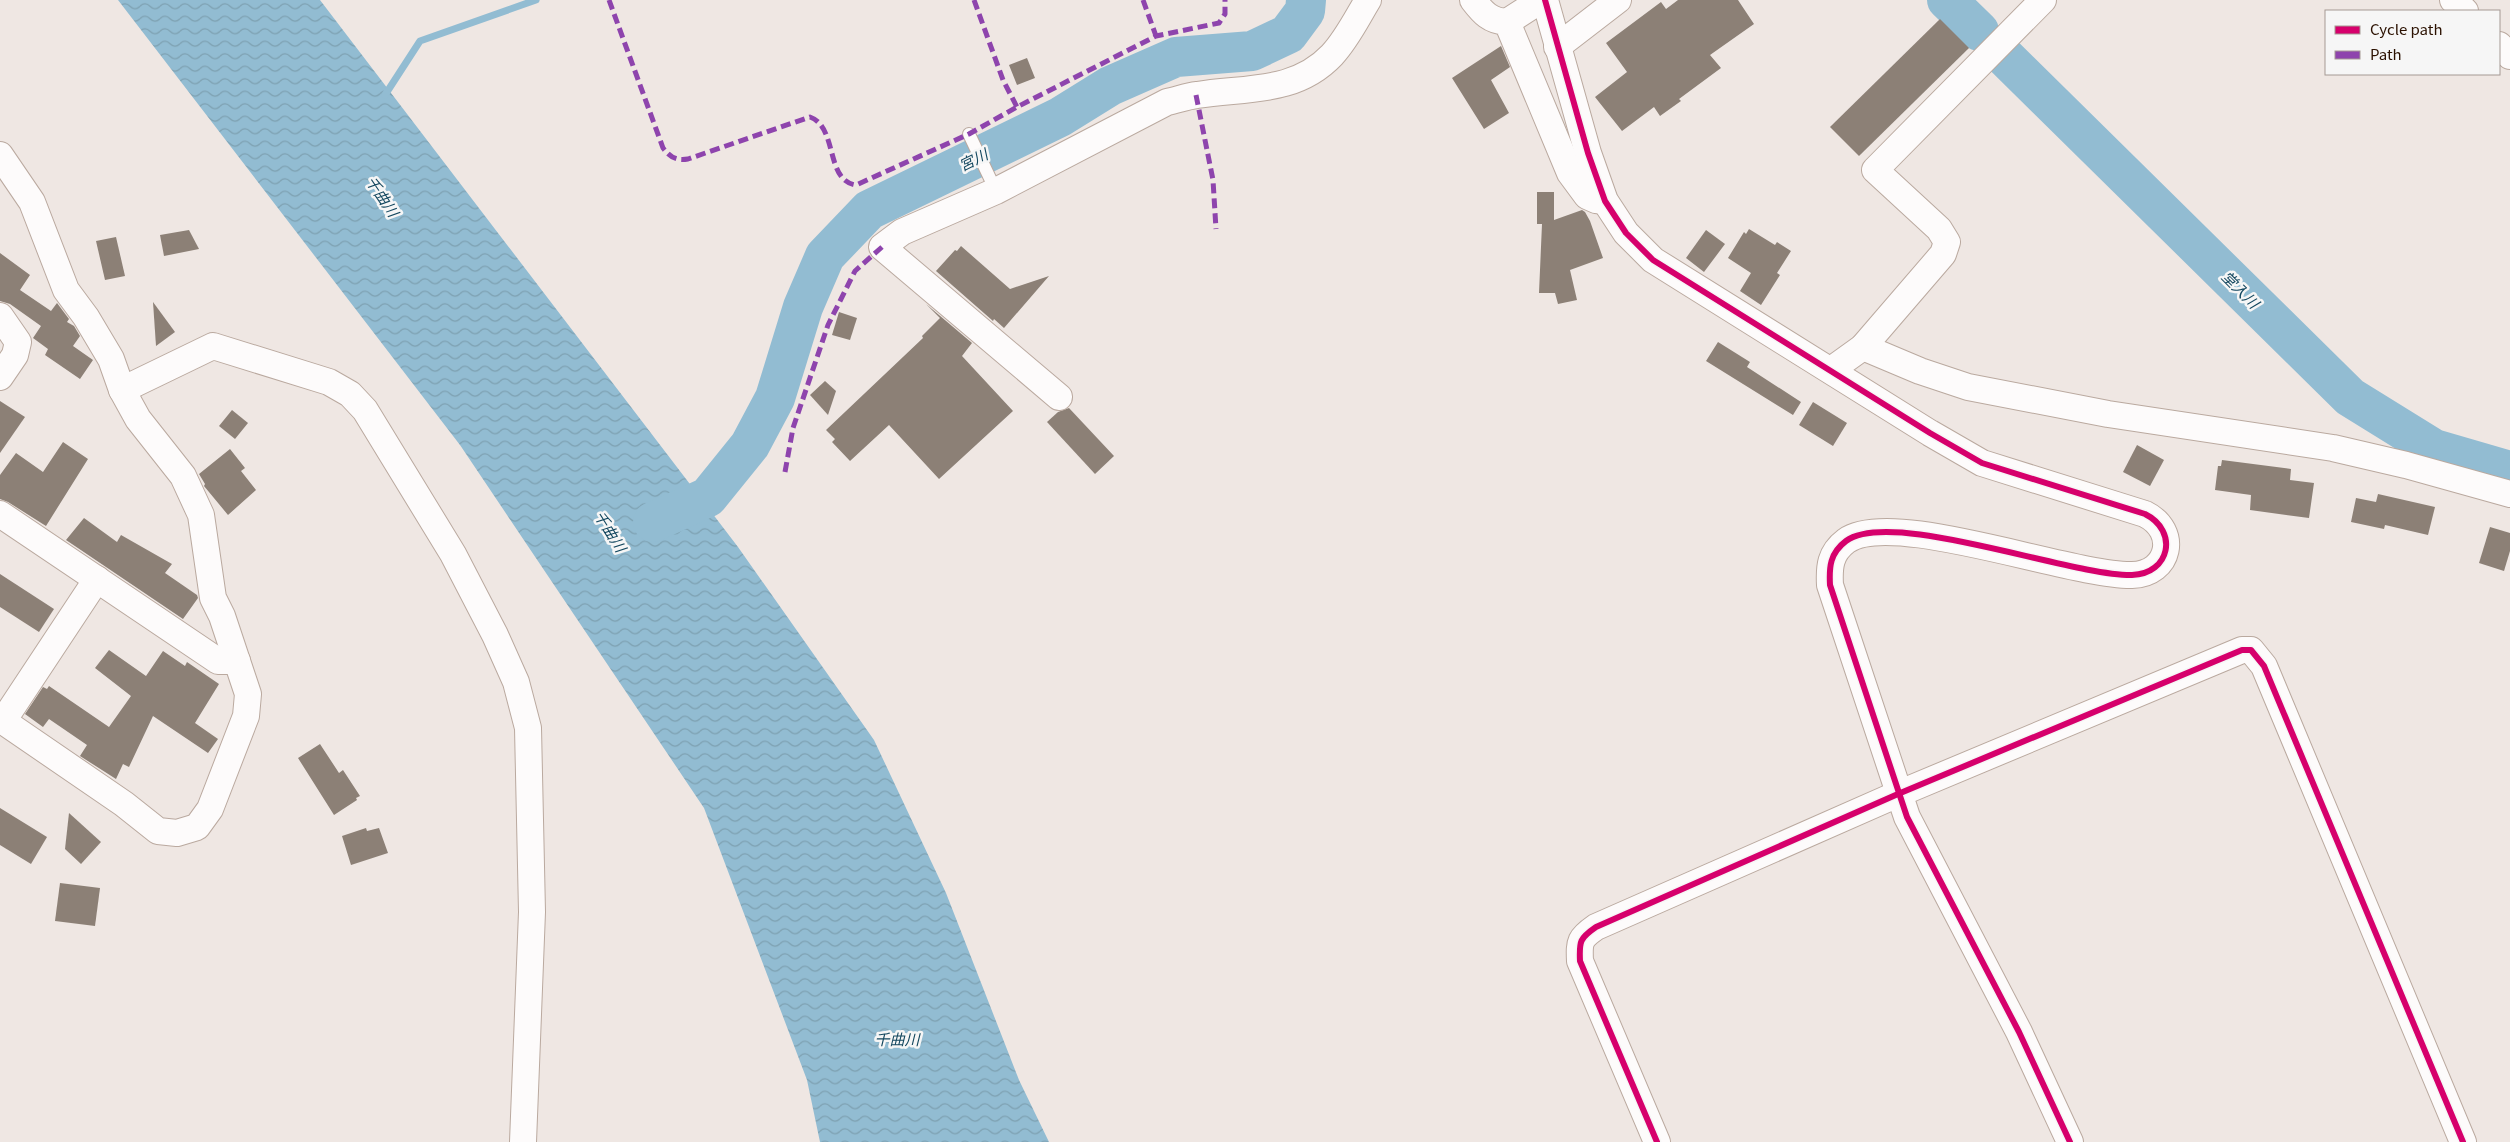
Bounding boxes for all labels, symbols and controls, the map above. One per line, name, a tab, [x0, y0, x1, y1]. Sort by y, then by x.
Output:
legend	[2325, 10, 2500, 75]
text: Cycle path	[2370, 18, 2443, 39]
text: Path	[2370, 43, 2402, 64]
water label: 宮川	[955, 142, 993, 175]
water label: 千曲川	[362, 171, 405, 222]
water label: 堂入川	[2218, 266, 2266, 314]
water label: 千曲川	[590, 506, 633, 557]
water label: 千曲川	[874, 1028, 921, 1049]

